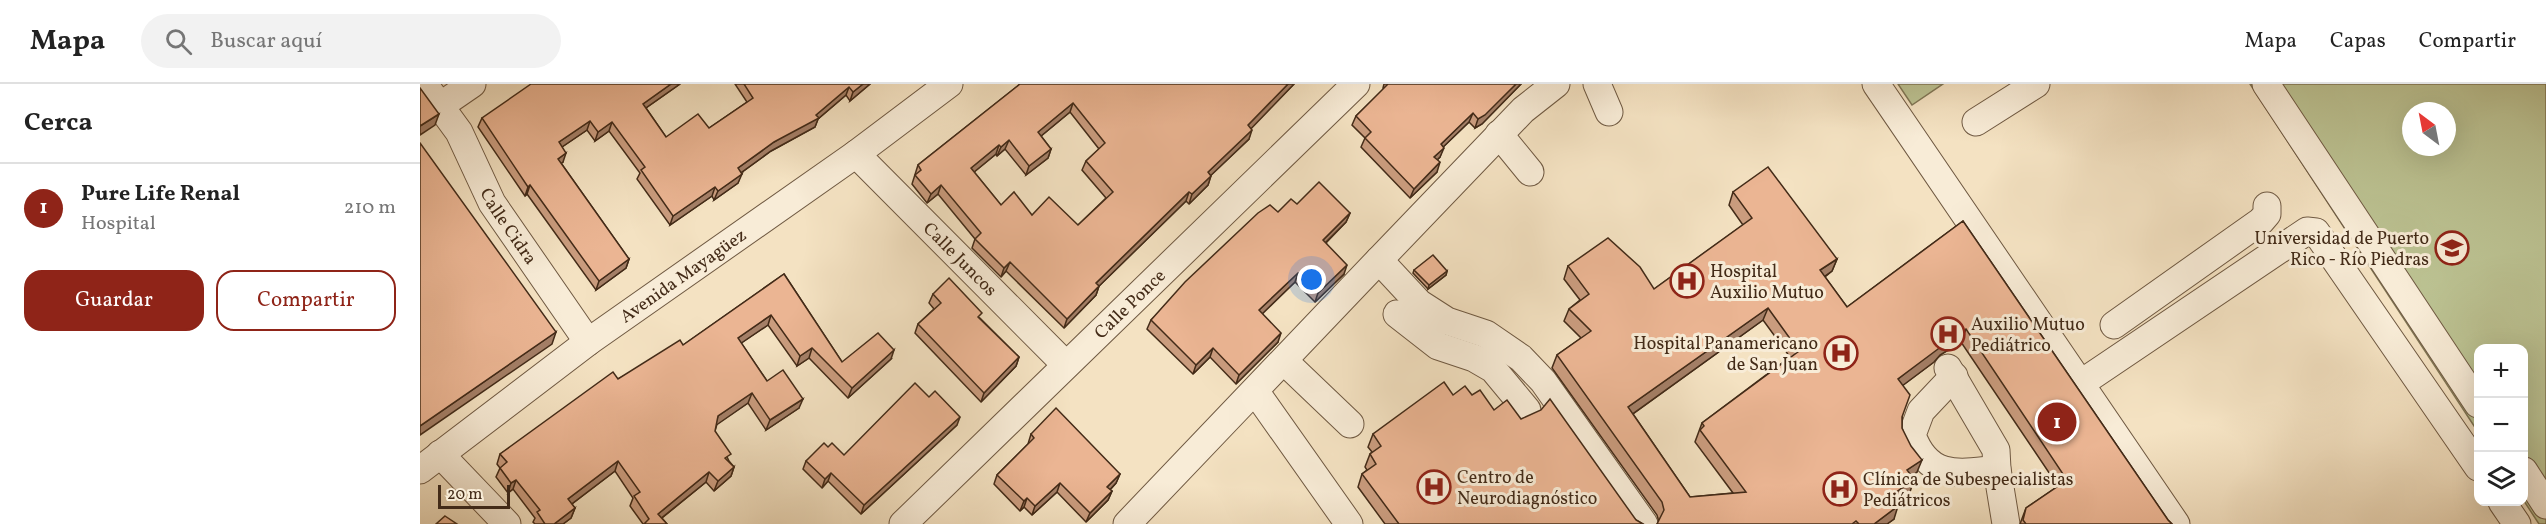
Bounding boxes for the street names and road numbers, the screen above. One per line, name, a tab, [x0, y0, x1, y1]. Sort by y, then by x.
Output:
street label: Calle Cidra	[473, 184, 542, 270]
street label: Calle Juncos	[917, 217, 1002, 303]
street label: Avenida Mayagüez	[615, 224, 752, 330]
street label: Calle Ponce	[1089, 264, 1172, 345]

